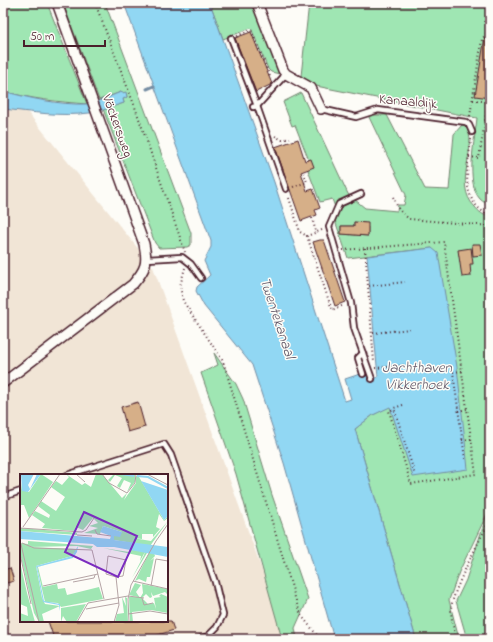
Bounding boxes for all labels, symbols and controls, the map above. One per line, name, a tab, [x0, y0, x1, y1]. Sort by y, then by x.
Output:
scale bar	[24, 22, 105, 48]
text: 50 m	[30, 28, 54, 46]
street label: Kanaaldijk	[378, 89, 439, 115]
street label: Vöckersweg	[95, 91, 138, 161]
water label: Twentekanaal	[254, 275, 301, 364]
water label: Jachthaven Vikkerhoek	[382, 357, 453, 396]
inset map	[20, 474, 168, 622]

